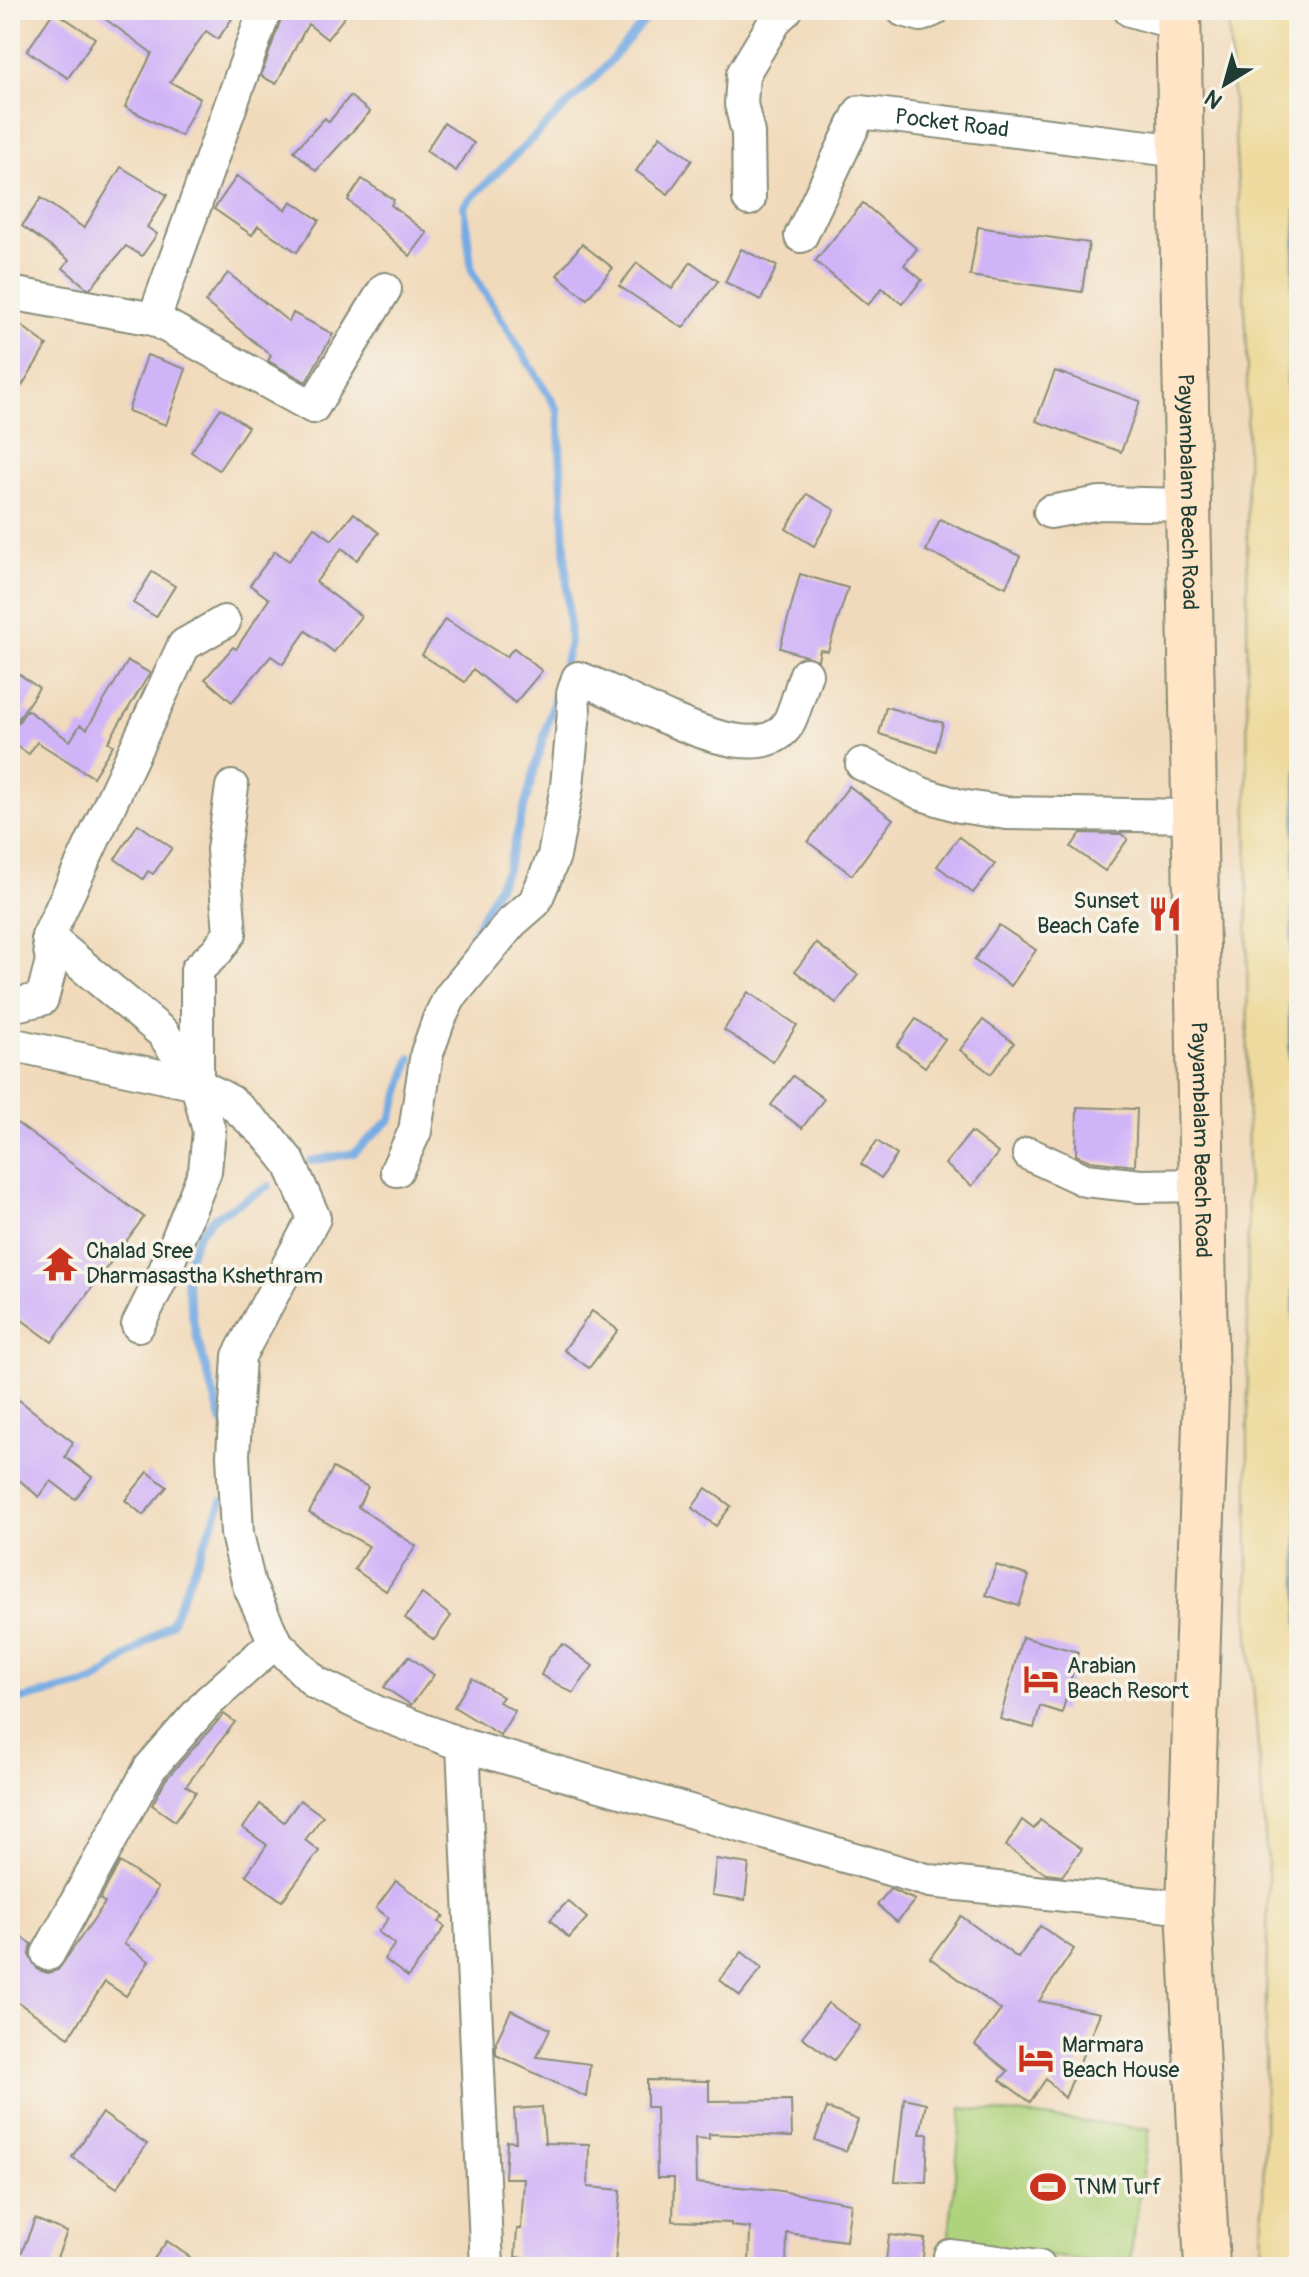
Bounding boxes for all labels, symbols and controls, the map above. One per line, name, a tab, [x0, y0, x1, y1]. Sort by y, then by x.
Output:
north arrow	[1185, 44, 1265, 124]
text: N	[1199, 83, 1228, 115]
street label: Pocket Road	[893, 102, 1011, 144]
street label: Payyambalam Beach Road	[1171, 373, 1204, 610]
place label: Sunset Beach Cafe	[1037, 887, 1139, 940]
restaurant icon: Sunset Beach Cafe	[1146, 895, 1184, 933]
street label: Payyambalam Beach Road	[1184, 1021, 1217, 1258]
place label: Chalad Sree Dharmasastha Kshethram	[86, 1237, 323, 1290]
temple icon: Chalad Sree Dharmasastha Kshethram	[41, 1245, 79, 1283]
place label: Arabian Beach Resort	[1067, 1652, 1189, 1705]
hotel icon: Arabian Beach Resort	[1022, 1660, 1060, 1698]
place label: Marmara Beach House	[1062, 2031, 1179, 2084]
hotel icon: Marmara Beach House	[1017, 2039, 1055, 2077]
sports icon: TNM Turf	[1029, 2168, 1067, 2206]
place label: TNM Turf	[1074, 2173, 1161, 2201]

